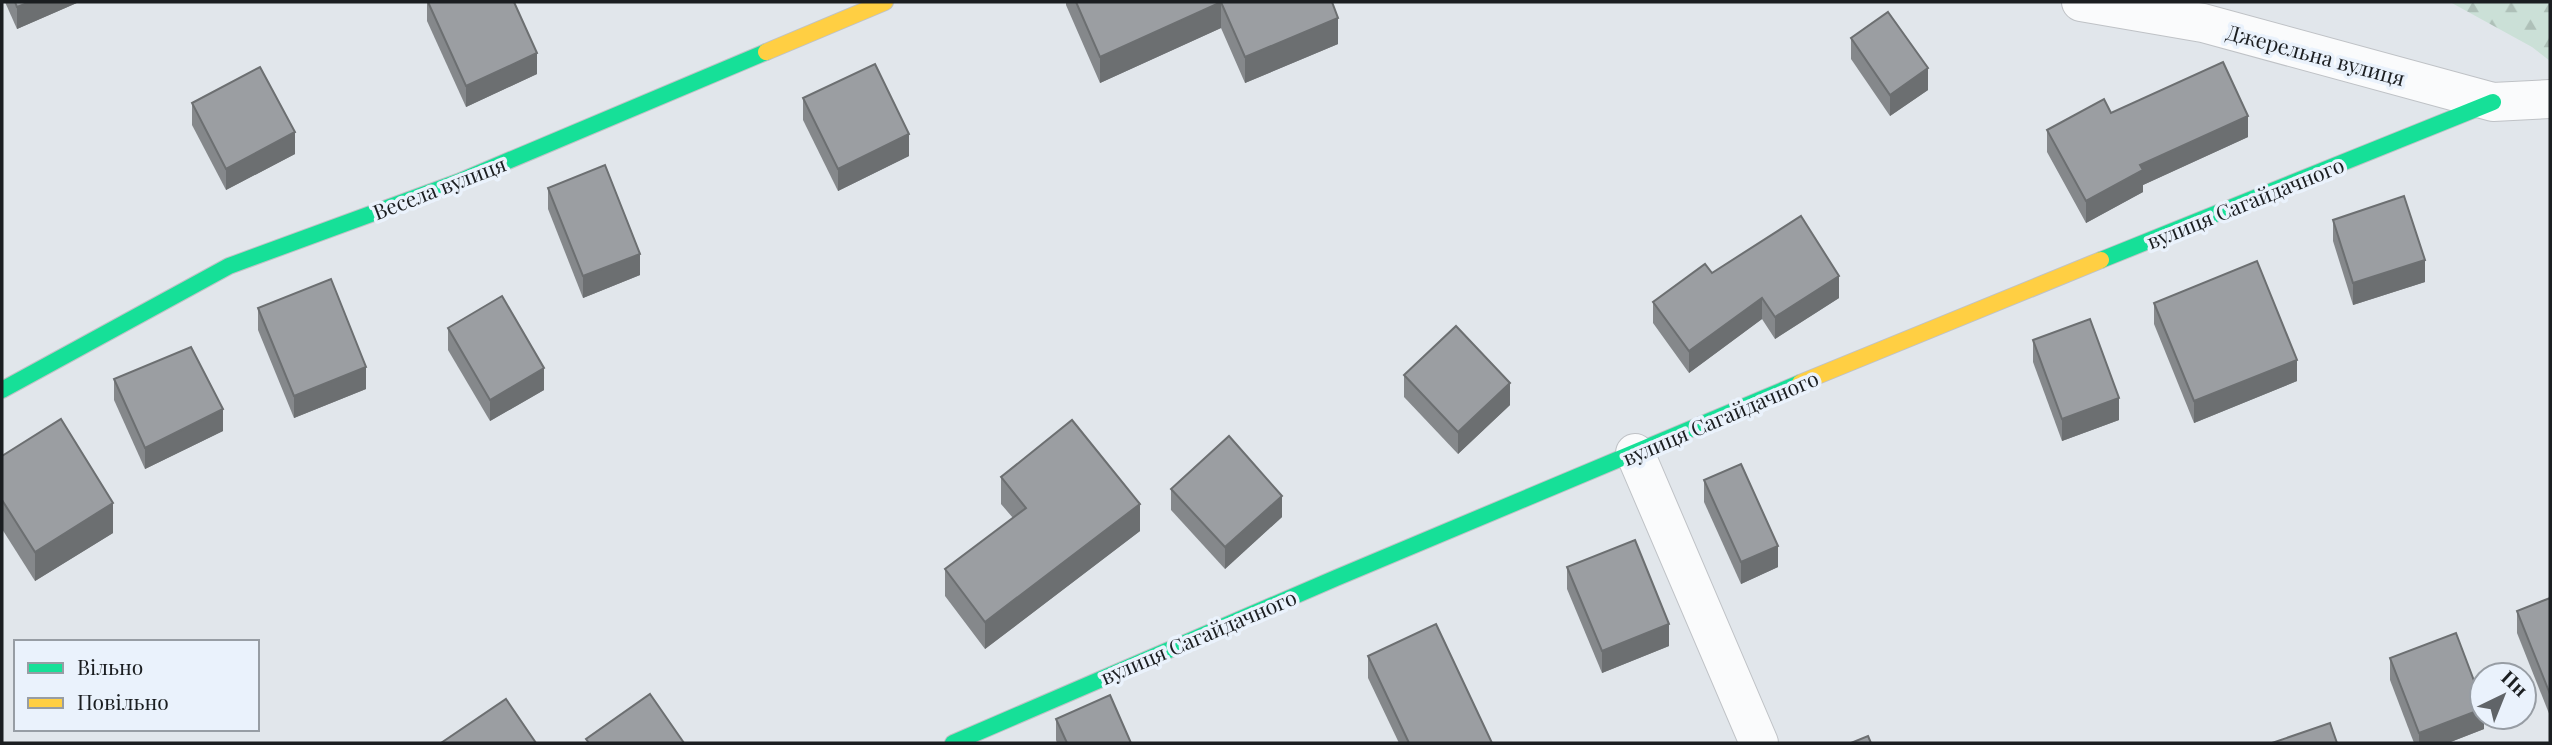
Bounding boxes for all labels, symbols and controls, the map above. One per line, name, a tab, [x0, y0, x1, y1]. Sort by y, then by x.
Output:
street label: Джерельна вулиця	[2224, 17, 2408, 91]
street label: Весела вулиця	[369, 149, 509, 225]
street label: вулиця Сагайдачного	[2142, 150, 2348, 254]
street label: вулиця Сагайдачного	[1618, 363, 1822, 471]
street label: вулиця Сагайдачного	[1096, 582, 1300, 690]
legend	[14, 640, 259, 731]
text: Вільно	[77, 652, 143, 680]
north arrow	[2468, 661, 2538, 731]
text: Пн	[2496, 664, 2534, 702]
text: Повільно	[77, 687, 169, 715]

